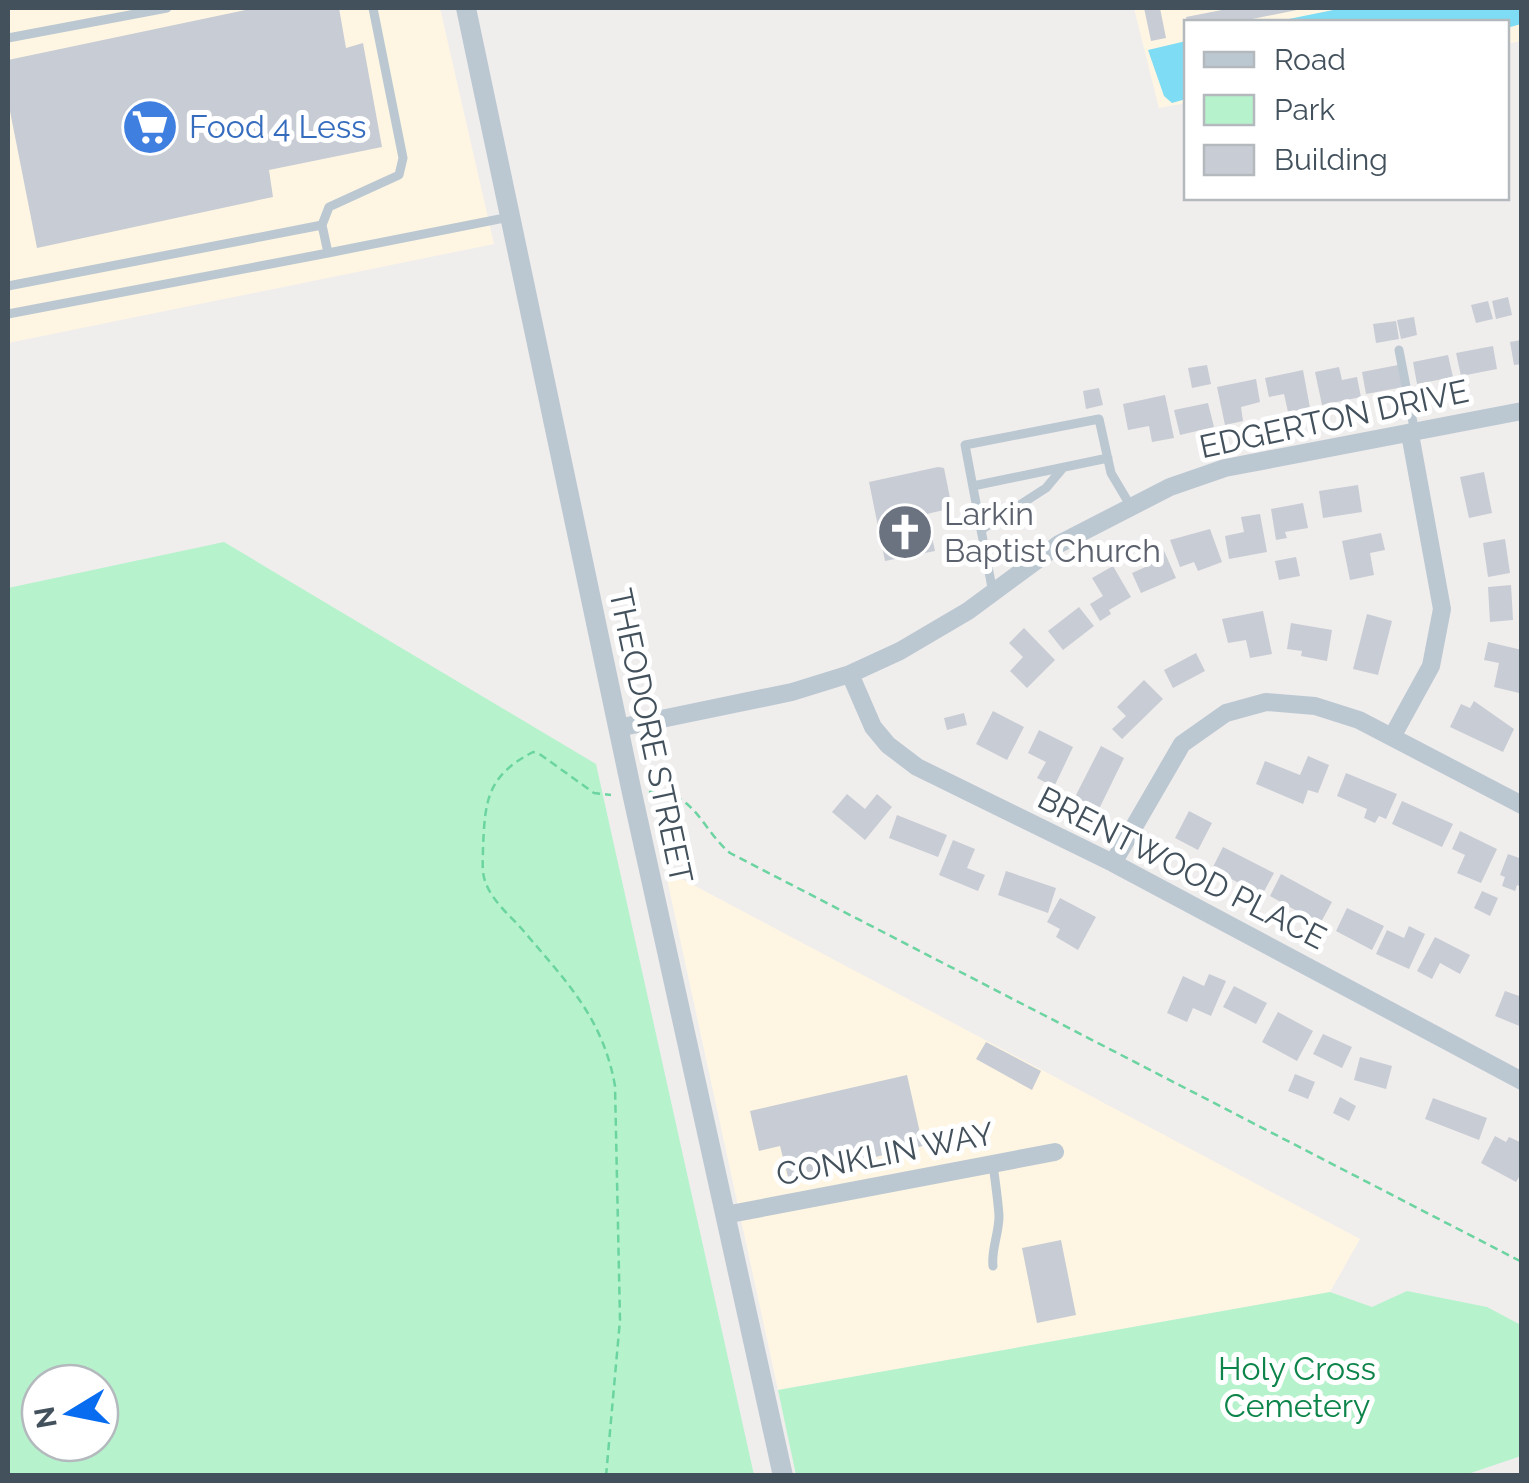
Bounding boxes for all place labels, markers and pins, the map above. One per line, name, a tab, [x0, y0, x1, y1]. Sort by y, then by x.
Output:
supermarket icon: Food 4 Less	[120, 97, 180, 157]
place label: Food 4 Less	[189, 108, 367, 145]
place label: Larkin Baptist Church	[944, 495, 1161, 569]
church icon: Larkin Baptist Church	[875, 502, 935, 562]

